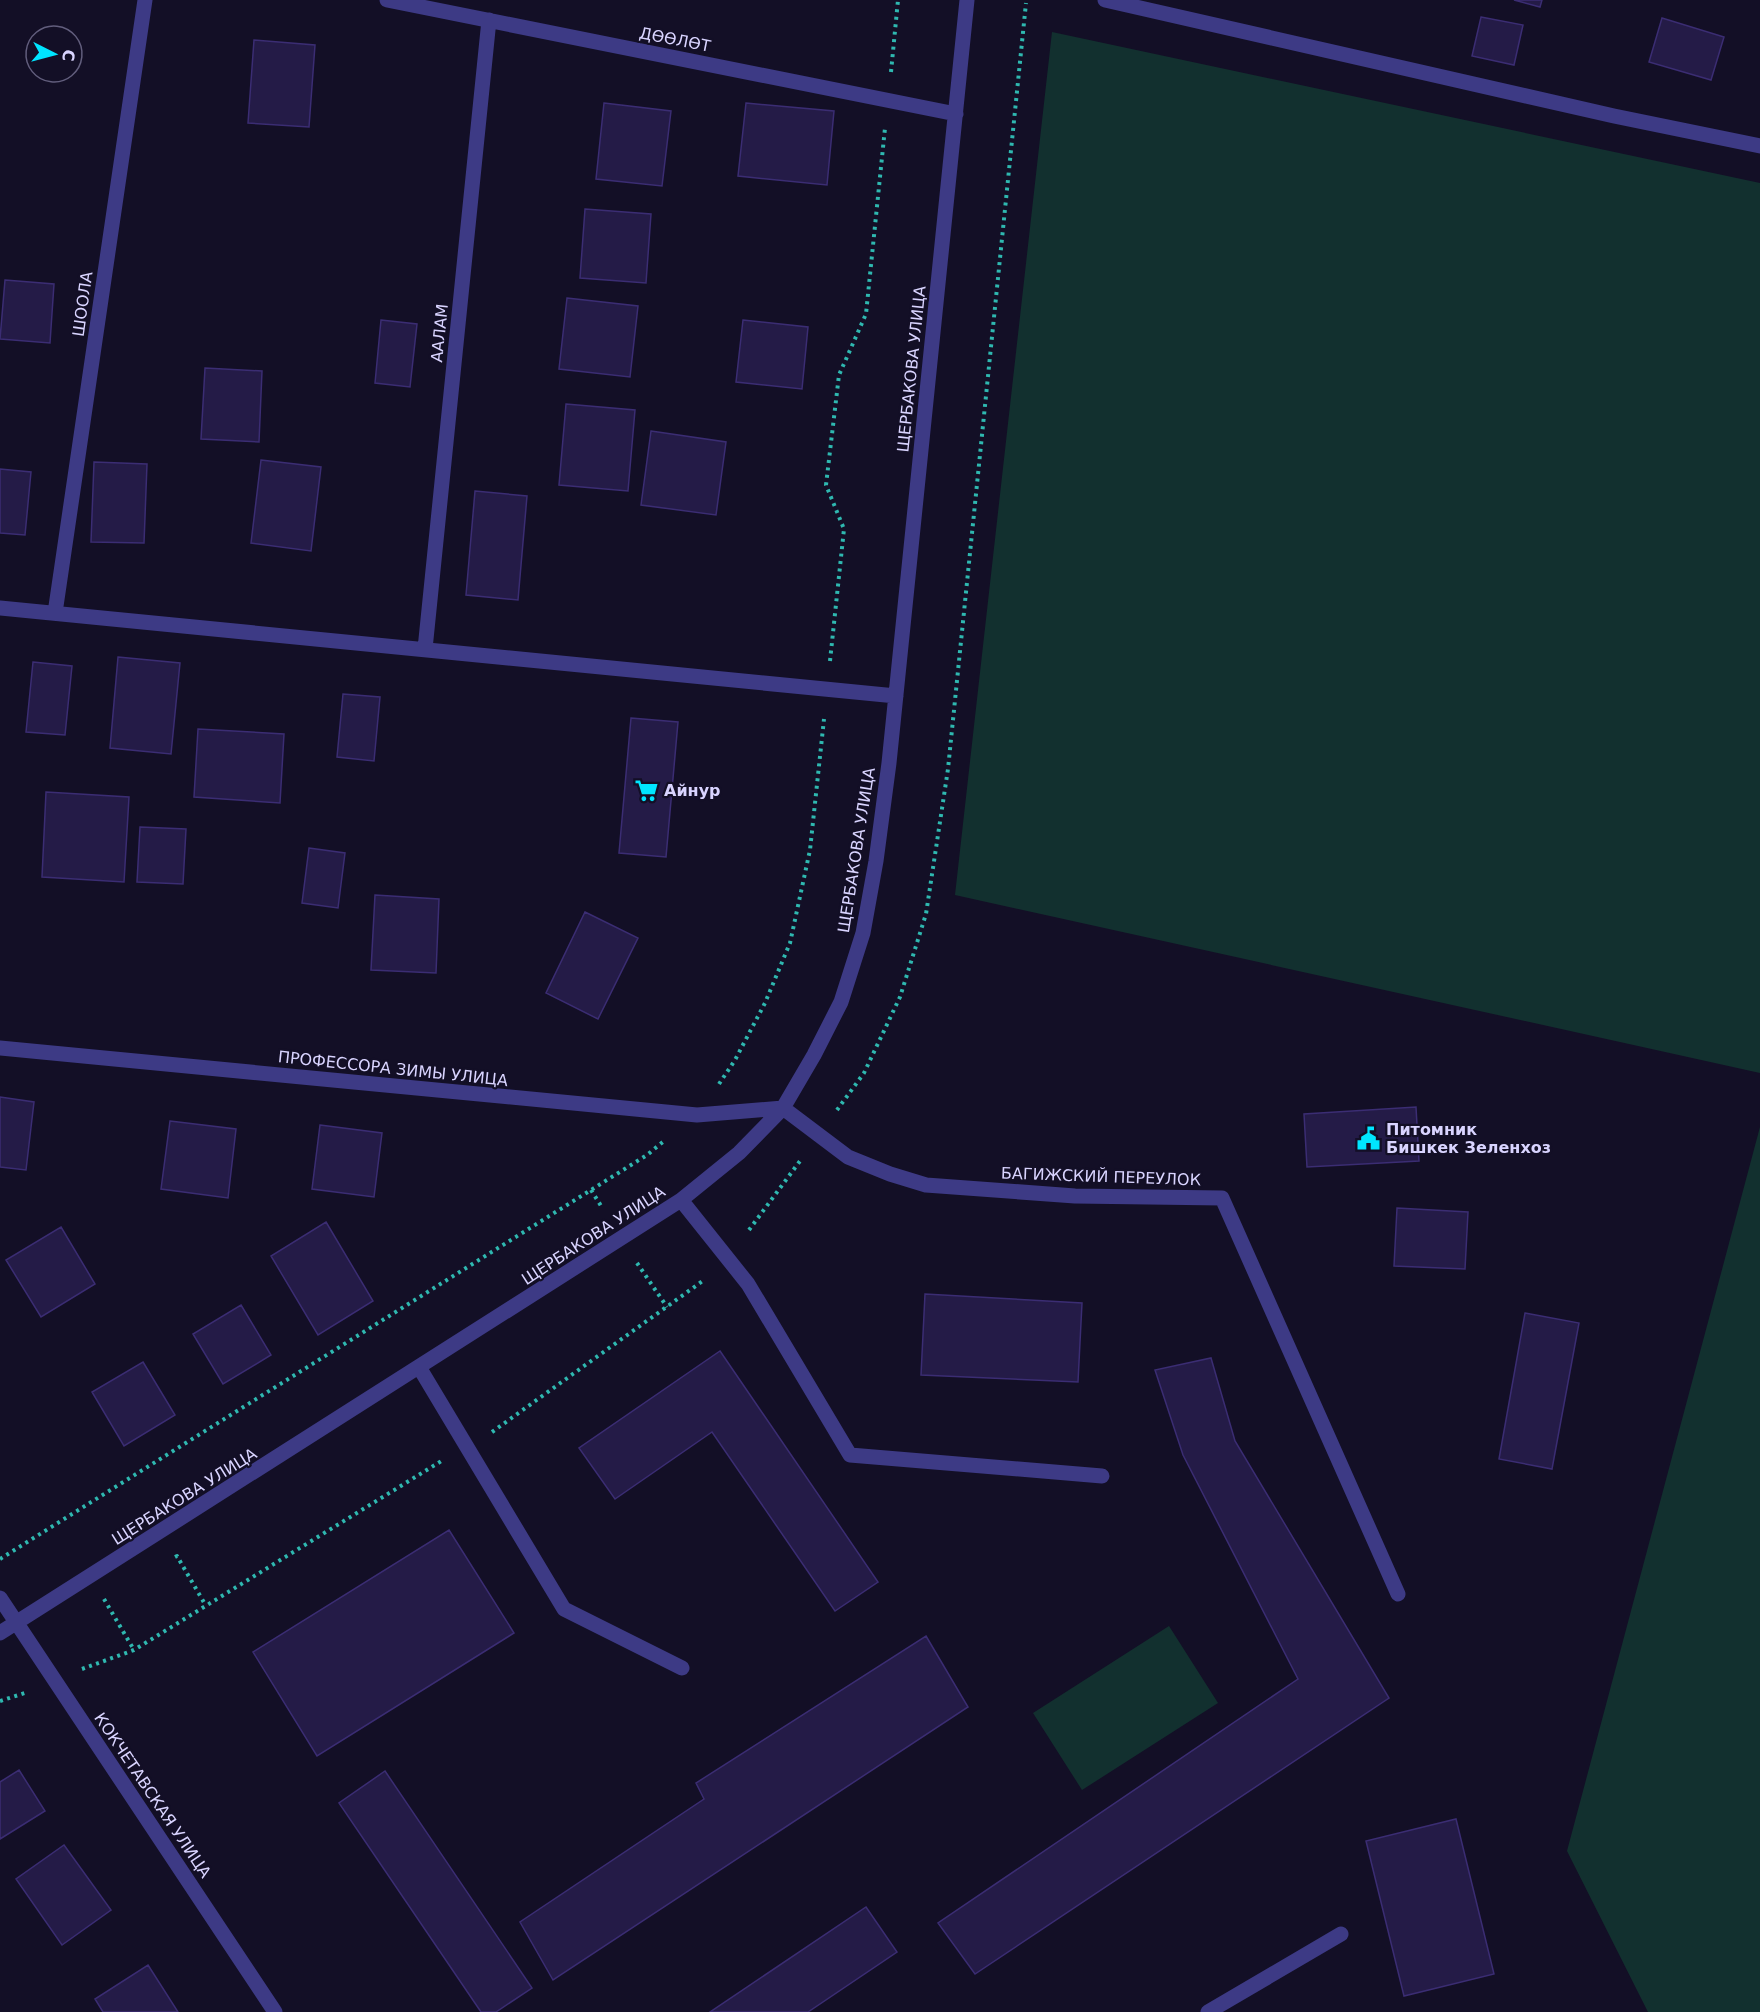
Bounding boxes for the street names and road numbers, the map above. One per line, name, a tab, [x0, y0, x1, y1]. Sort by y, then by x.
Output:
street label: ДӨӨЛӨТ	[638, 23, 712, 56]
street label: ШООЛА	[69, 270, 96, 338]
street label: ЩЕРБАКОВА УЛИЦА	[893, 285, 930, 453]
street label: ААЛАМ	[427, 303, 452, 363]
street label: ЩЕРБАКОВА УЛИЦА	[834, 766, 879, 934]
street label: ПРОФЕССОРА ЗИМЫ УЛИЦА	[277, 1047, 509, 1090]
street label: БАГИЖСКИЙ ПЕРЕУЛОК	[1001, 1164, 1202, 1190]
street label: ЩЕРБАКОВА УЛИЦА	[518, 1182, 669, 1289]
street label: ЩЕРБАКОВА УЛИЦА	[108, 1444, 260, 1549]
street label: КОКЧЕТАВСКАЯ УЛИЦА	[90, 1709, 215, 1881]

